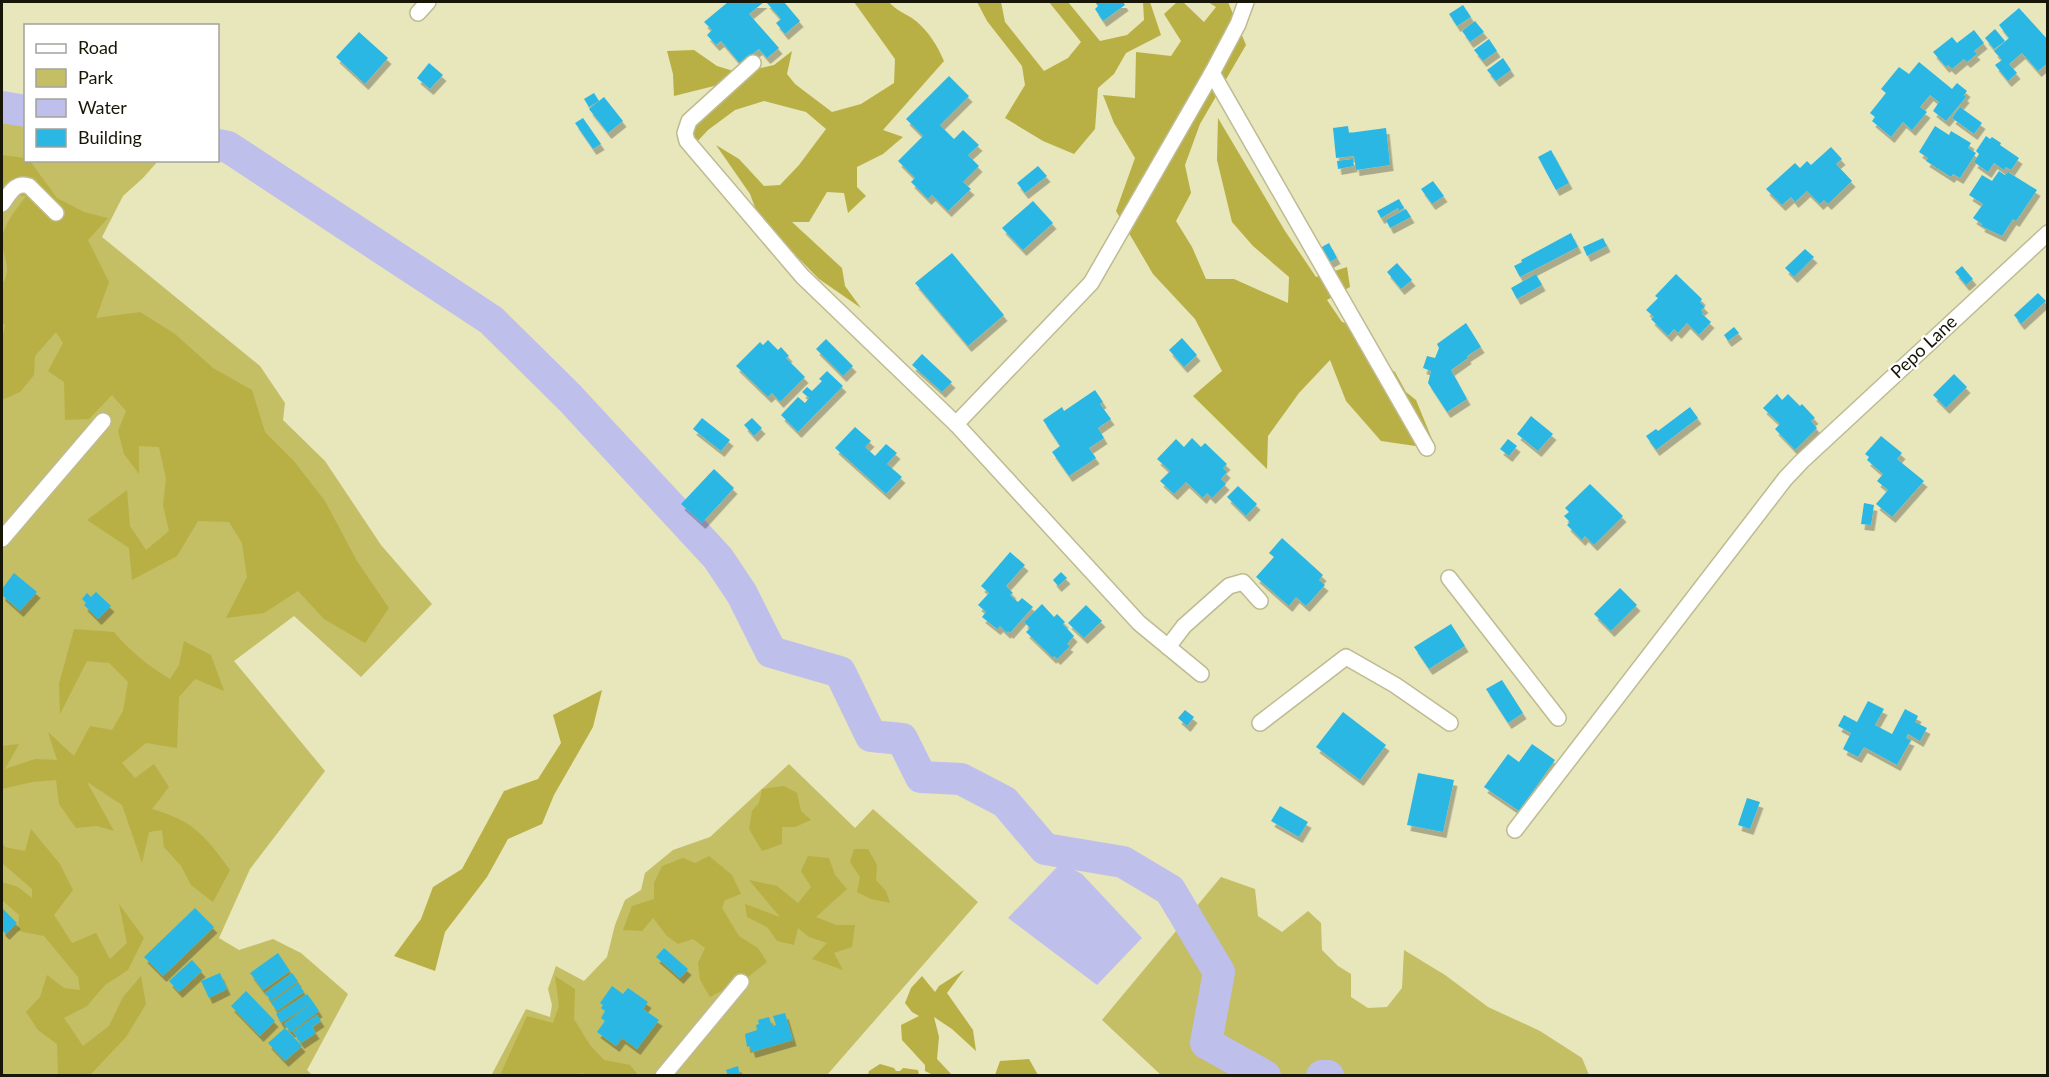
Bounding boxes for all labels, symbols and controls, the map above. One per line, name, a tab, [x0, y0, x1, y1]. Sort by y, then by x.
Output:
legend	[24, 24, 219, 162]
text: Road	[78, 36, 118, 58]
text: Park	[78, 66, 114, 88]
text: Water	[78, 96, 127, 118]
text: Building	[78, 126, 142, 148]
street label: Pepo Lane	[1886, 310, 1961, 382]

